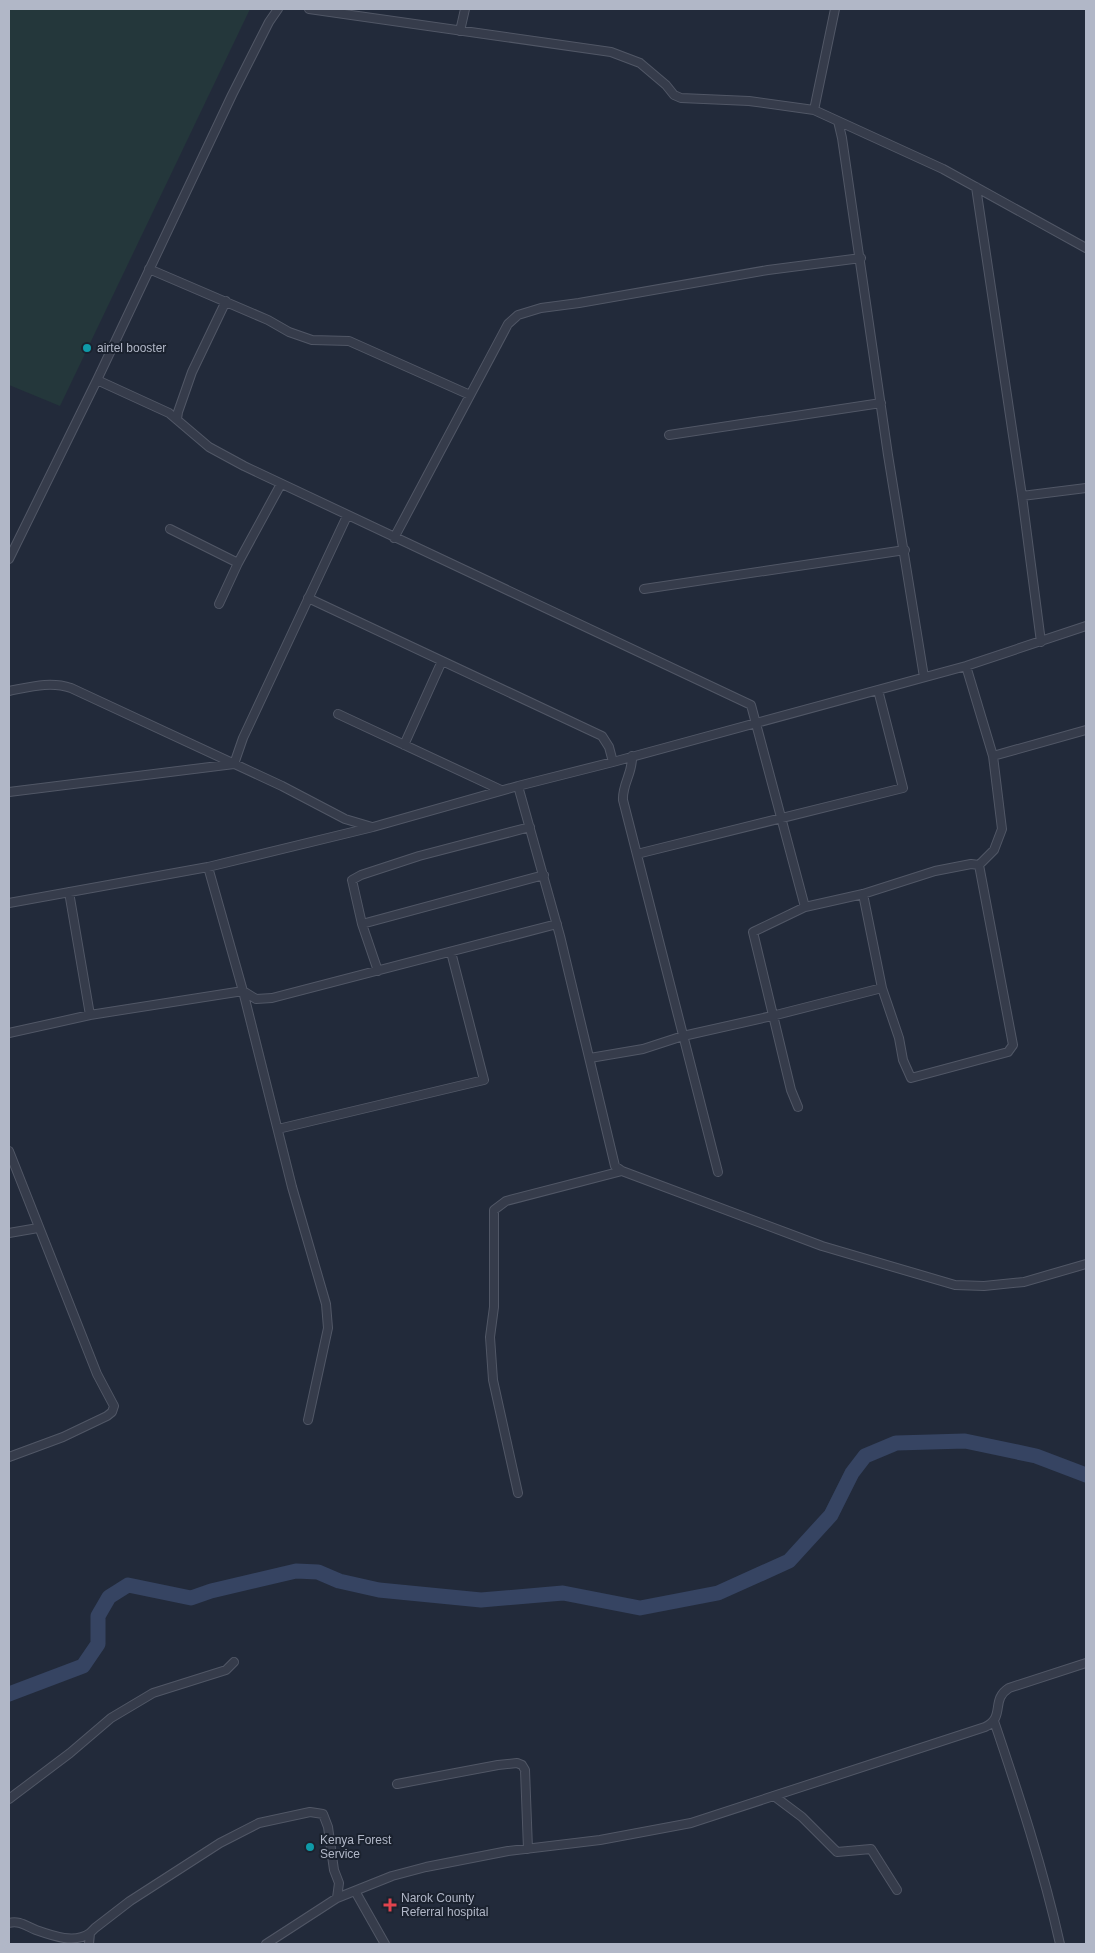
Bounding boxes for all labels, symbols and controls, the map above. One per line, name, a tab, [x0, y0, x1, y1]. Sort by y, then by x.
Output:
place label: airtel booster	[97, 341, 166, 355]
marker: airtel booster	[81, 342, 93, 354]
place label: Kenya Forest Service	[320, 1833, 392, 1861]
marker: Kenya Forest Service	[304, 1841, 316, 1853]
place label: Narok County Referral hospital	[401, 1891, 488, 1919]
marker: Narok County Referral hospital	[383, 1898, 397, 1912]

